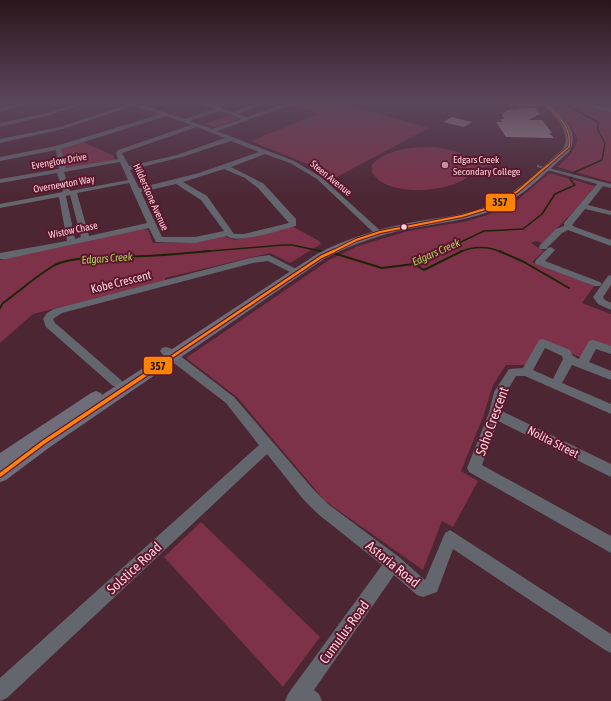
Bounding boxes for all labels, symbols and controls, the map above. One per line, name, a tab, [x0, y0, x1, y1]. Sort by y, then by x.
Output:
street label: Evenglow Drive	[31, 151, 88, 171]
place label: Edgars Creek Secondary College	[453, 154, 521, 177]
street label: Steen Avenue	[308, 158, 354, 198]
marker: Edgars Creek Secondary College	[440, 160, 450, 170]
street label: Hilderstone Avenue	[131, 162, 171, 233]
street label: Overnewton Way	[33, 173, 95, 195]
line badge: 357	[485, 193, 516, 212]
text: 357	[492, 196, 508, 208]
street label: Wistow Chase	[47, 219, 99, 241]
unlabelled marker	[399, 222, 409, 232]
water label: Edgars Creek	[410, 236, 462, 268]
water label: Edgars Creek	[81, 250, 133, 266]
street label: Kobe Crescent	[89, 268, 153, 296]
line badge: 357	[143, 356, 173, 375]
text: 357	[150, 360, 166, 372]
street label: Soho Crescent	[472, 385, 512, 457]
street label: Nolita Street	[525, 423, 581, 461]
street label: Astoria Road	[363, 537, 423, 591]
street label: Solstice Road	[103, 539, 165, 597]
street label: Cumulus Road	[316, 597, 372, 667]

